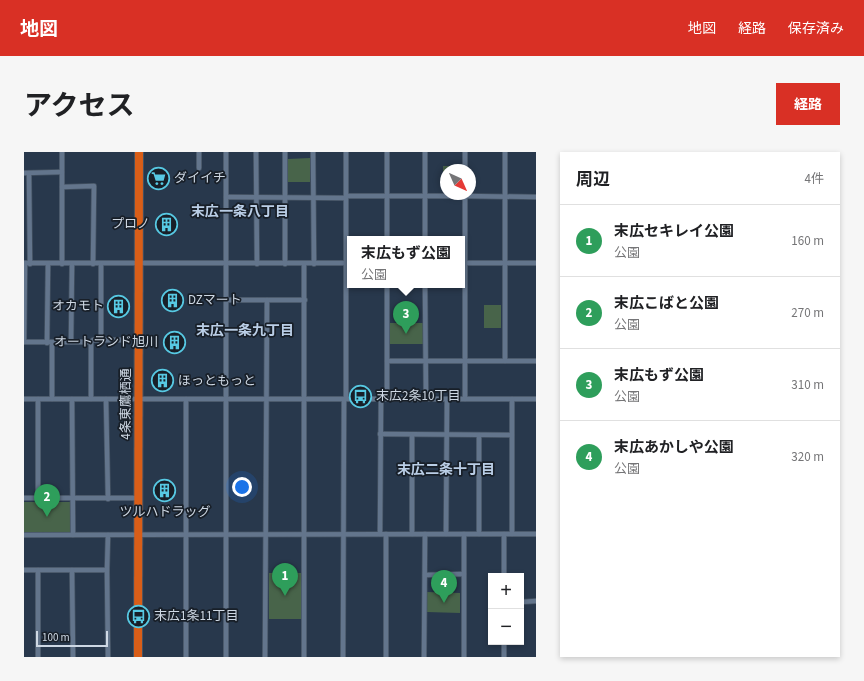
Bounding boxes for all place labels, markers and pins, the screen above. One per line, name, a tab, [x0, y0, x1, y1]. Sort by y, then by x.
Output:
supermarket icon: ダイイチ	[145, 165, 171, 191]
place label: ダイイチ	[174, 169, 226, 187]
building icon: プロノ	[153, 211, 179, 237]
place label: プロノ	[111, 215, 150, 233]
building icon: DZマート	[159, 287, 185, 313]
place label: DZマート	[188, 291, 242, 309]
building icon: オカモト	[106, 293, 132, 319]
place label: オカモト	[52, 297, 104, 315]
pin: 3	[393, 301, 419, 334]
building icon: オートランド旭川	[161, 329, 187, 355]
place label: オートランド旭川	[54, 333, 158, 351]
building icon: ほっともっと	[149, 368, 175, 394]
place label: ほっともっと	[178, 372, 256, 390]
bus stop icon: 末広2条10丁目	[348, 383, 374, 409]
place label: 末広2条10丁目	[376, 387, 460, 405]
building icon: ツルハドラッグ	[152, 477, 178, 503]
pin: 2	[34, 484, 60, 517]
place label: ツルハドラッグ	[119, 503, 211, 521]
pin: 1	[272, 563, 298, 596]
pin: 4	[431, 570, 457, 603]
bus stop icon: 末広1条11丁目	[125, 603, 151, 629]
place label: 末広1条11丁目	[154, 607, 238, 625]

